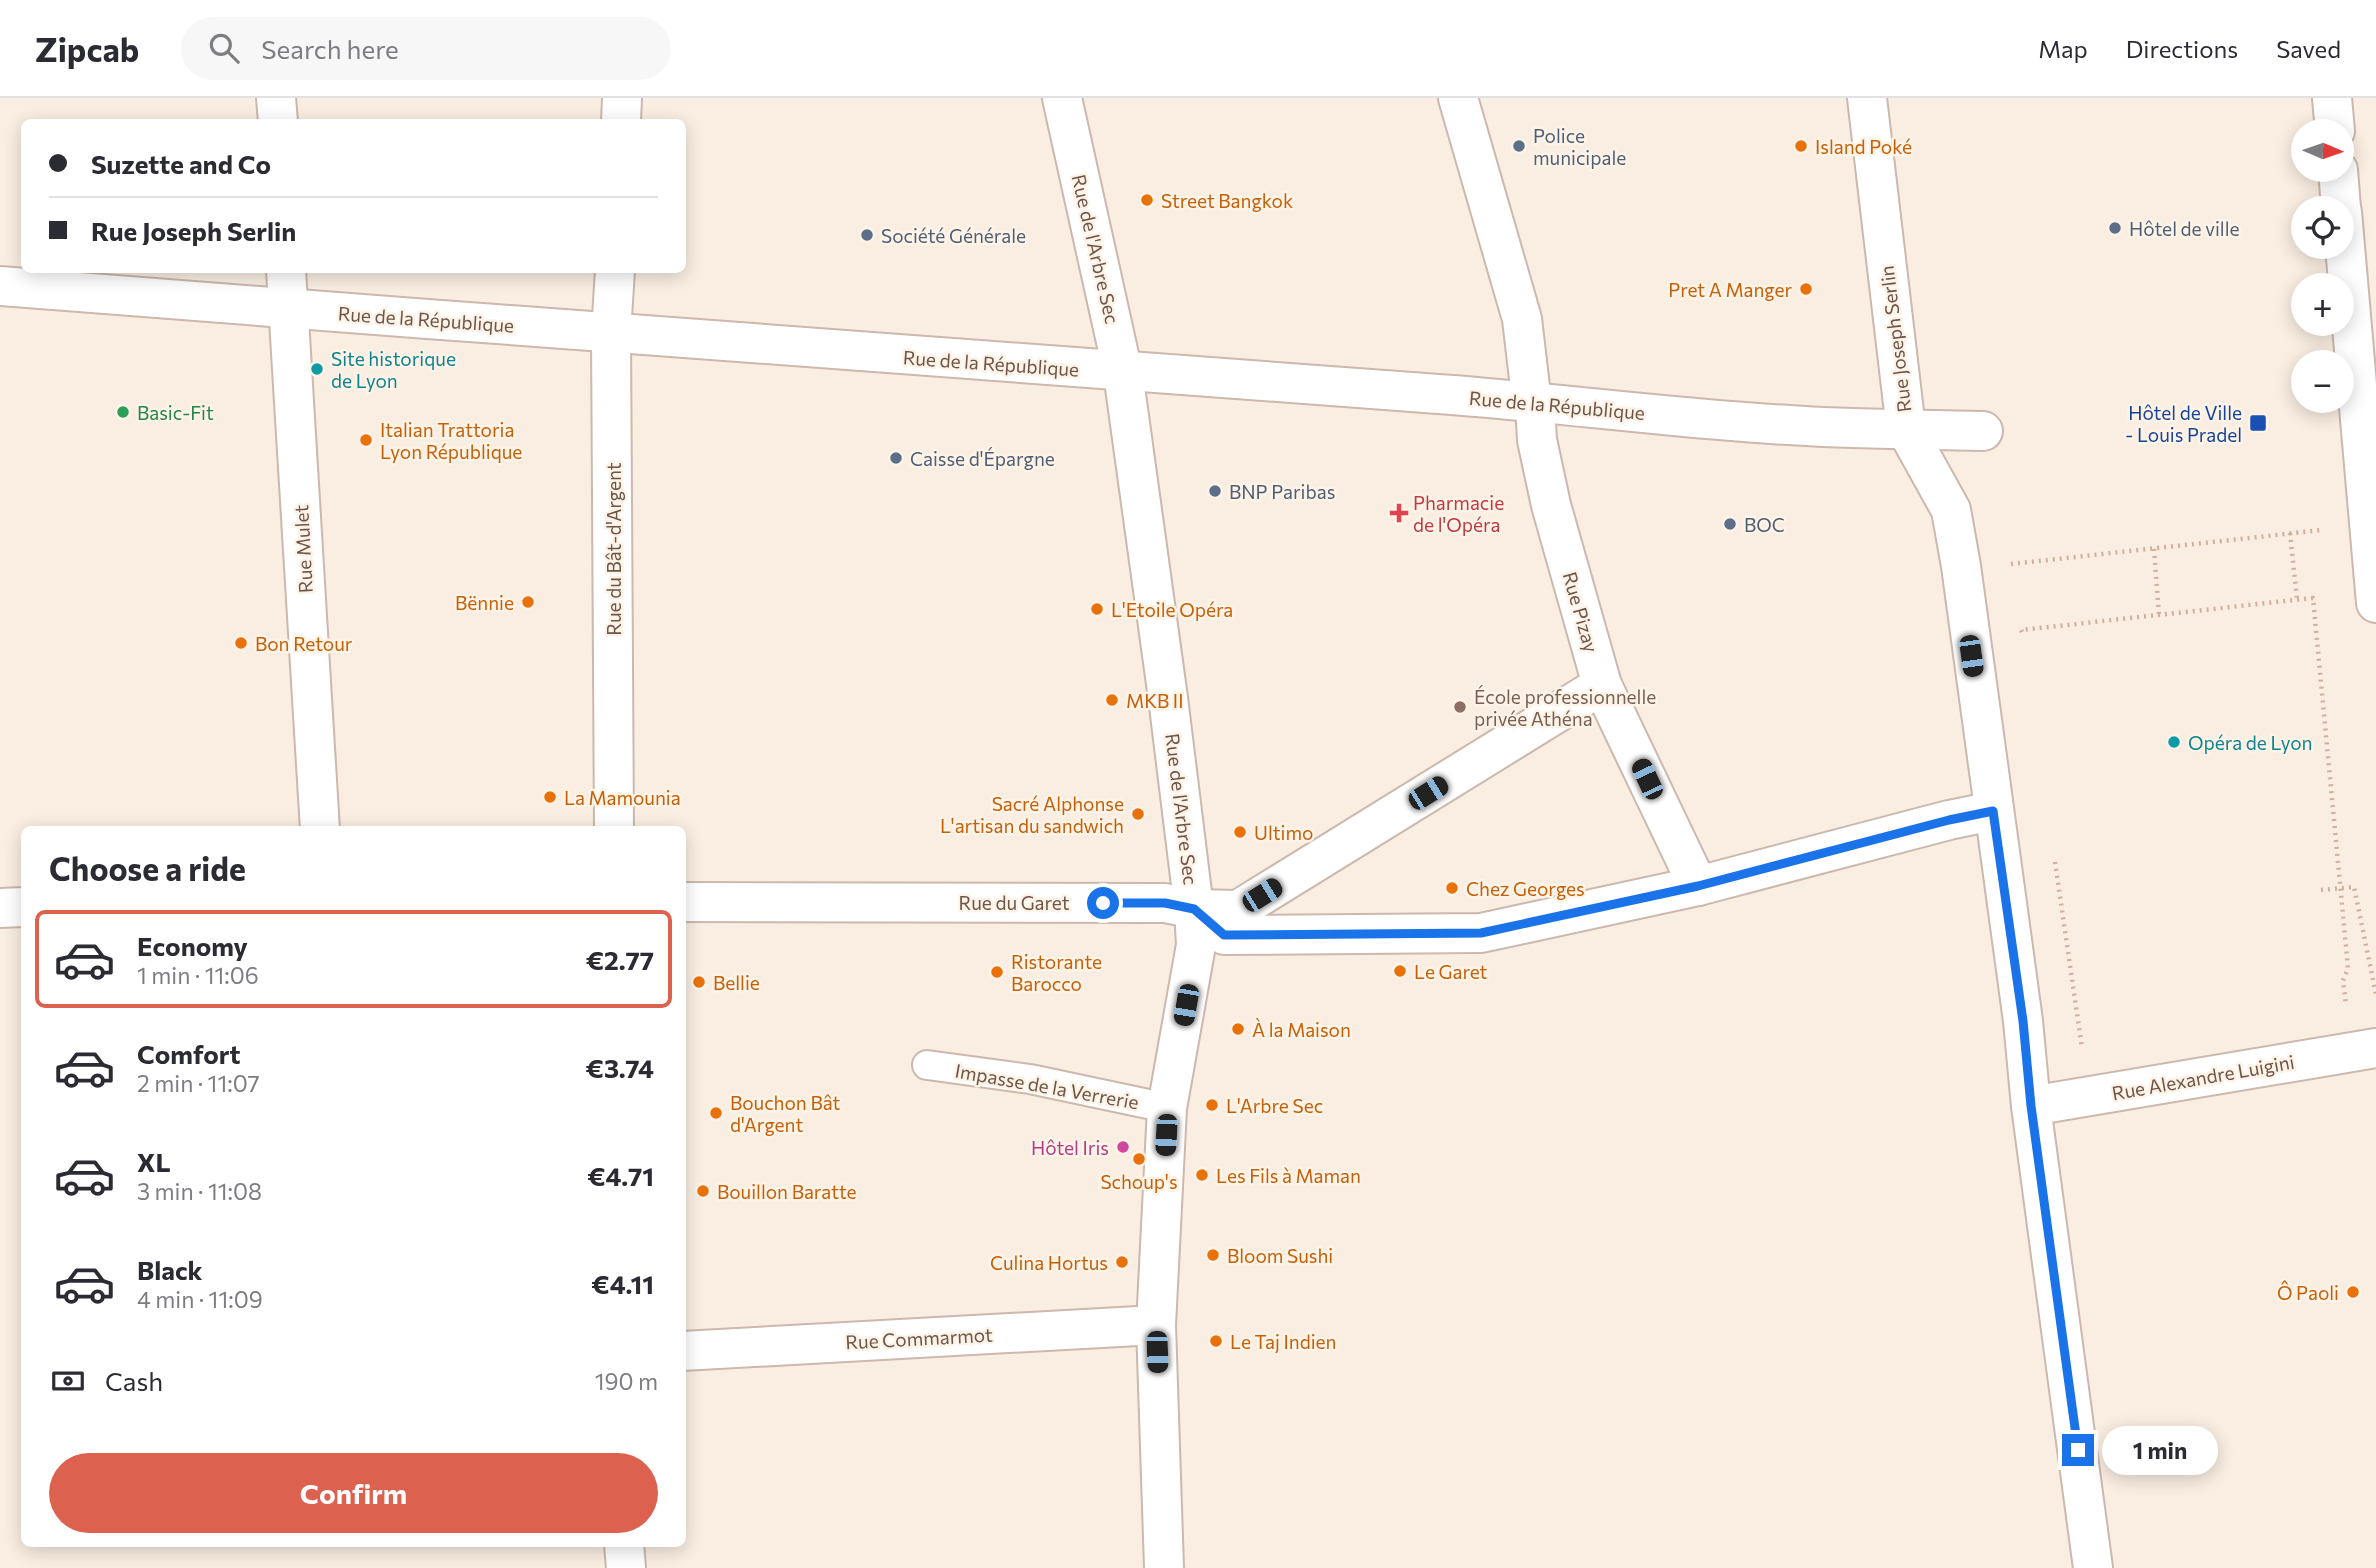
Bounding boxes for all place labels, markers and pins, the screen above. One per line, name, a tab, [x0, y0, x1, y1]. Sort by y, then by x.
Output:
place label: Police municipale	[1533, 124, 1626, 169]
place label: Island Poké	[1815, 135, 1912, 158]
marker: Police municipale	[1511, 138, 1527, 154]
marker: Island Poké	[1793, 138, 1809, 154]
place label: Street Bangkok	[1161, 189, 1293, 212]
marker: Street Bangkok	[1139, 192, 1155, 208]
place label: Hôtel de ville	[2129, 217, 2240, 240]
marker: Hôtel de ville	[2107, 220, 2123, 236]
place label: Société Générale	[881, 224, 1026, 247]
marker: Société Générale	[859, 227, 875, 243]
place label: Pret A Manger	[1668, 278, 1792, 301]
marker: Pret A Manger	[1798, 281, 1814, 297]
place label: Site historique de Lyon	[331, 347, 456, 392]
marker: Site historique de Lyon	[309, 361, 325, 377]
place label: Basic-Fit	[137, 401, 214, 424]
place label: Hôtel de Ville - Louis Pradel	[2125, 401, 2242, 446]
marker: Basic-Fit	[115, 404, 131, 420]
marker: Hôtel de Ville - Louis Pradel	[2248, 413, 2268, 433]
place label: Italian Trattoria Lyon République	[380, 418, 522, 463]
marker: Italian Trattoria Lyon République	[358, 432, 374, 448]
place label: Caisse d'Épargne	[910, 447, 1055, 470]
marker: Caisse d'Épargne	[888, 450, 904, 466]
place label: BNP Paribas	[1229, 480, 1335, 503]
marker: BNP Paribas	[1207, 483, 1223, 499]
place label: Pharmacie de l'Opéra	[1413, 491, 1504, 536]
marker: Pharmacie de l'Opéra	[1391, 505, 1407, 521]
place label: BOC	[1744, 513, 1785, 536]
marker: BOC	[1722, 516, 1738, 532]
place label: Bënnie	[455, 591, 514, 614]
marker: Bënnie	[520, 594, 536, 610]
place label: L'Etoile Opéra	[1111, 598, 1233, 621]
marker: L'Etoile Opéra	[1089, 601, 1105, 617]
place label: Bon Retour	[255, 632, 353, 655]
marker: Bon Retour	[233, 635, 249, 651]
place label: École professionnelle privée Athéna	[1474, 685, 1656, 730]
place label: MKB II	[1126, 689, 1183, 712]
marker: MKB II	[1104, 692, 1120, 708]
marker: École professionnelle privée Athéna	[1452, 699, 1468, 715]
place label: Opéra de Lyon	[2188, 731, 2312, 754]
marker: Opéra de Lyon	[2166, 734, 2182, 750]
place label: La Mamounia	[564, 786, 681, 809]
marker: La Mamounia	[542, 789, 558, 805]
place label: Sacré Alphonse L'artisan du sandwich	[940, 792, 1124, 837]
marker: Sacré Alphonse L'artisan du sandwich	[1130, 806, 1146, 822]
place label: Ultimo	[1254, 821, 1313, 844]
marker: Ultimo	[1232, 824, 1248, 840]
place label: Chez Georges	[1466, 877, 1585, 900]
marker: Chez Georges	[1444, 880, 1460, 896]
place label: Ristorante Barocco	[1011, 950, 1102, 995]
place label: Le Garet	[1414, 960, 1488, 983]
marker: Le Garet	[1392, 963, 1408, 979]
marker: Ristorante Barocco	[989, 964, 1005, 980]
place label: Bellie	[713, 971, 760, 994]
marker: Bellie	[691, 974, 707, 990]
place label: À la Maison	[1252, 1018, 1351, 1041]
marker: À la Maison	[1230, 1021, 1246, 1037]
place label: Bouchon Bât d'Argent	[730, 1091, 841, 1136]
place label: L'Arbre Sec	[1226, 1094, 1323, 1117]
marker: L'Arbre Sec	[1204, 1097, 1220, 1113]
marker: Bouchon Bât d'Argent	[708, 1105, 724, 1121]
place label: Hôtel Iris	[1031, 1136, 1109, 1159]
marker: Hôtel Iris	[1115, 1139, 1131, 1155]
marker: Schoup's	[1131, 1151, 1147, 1167]
place label: Les Fils à Maman	[1216, 1164, 1361, 1187]
marker: Les Fils à Maman	[1194, 1167, 1210, 1183]
place label: Schoup's	[1100, 1170, 1178, 1193]
place label: Bouillon Baratte	[717, 1180, 857, 1203]
marker: Bouillon Baratte	[695, 1183, 711, 1199]
place label: Bloom Sushi	[1227, 1244, 1333, 1267]
marker: Bloom Sushi	[1205, 1247, 1221, 1263]
place label: Culina Hortus	[990, 1251, 1108, 1274]
marker: Culina Hortus	[1114, 1254, 1130, 1270]
place label: Ô Paoli	[2277, 1280, 2339, 1304]
marker: Ô Paoli	[2345, 1284, 2361, 1300]
place label: Le Taj Indien	[1230, 1330, 1336, 1353]
marker: Le Taj Indien	[1208, 1333, 1224, 1349]

